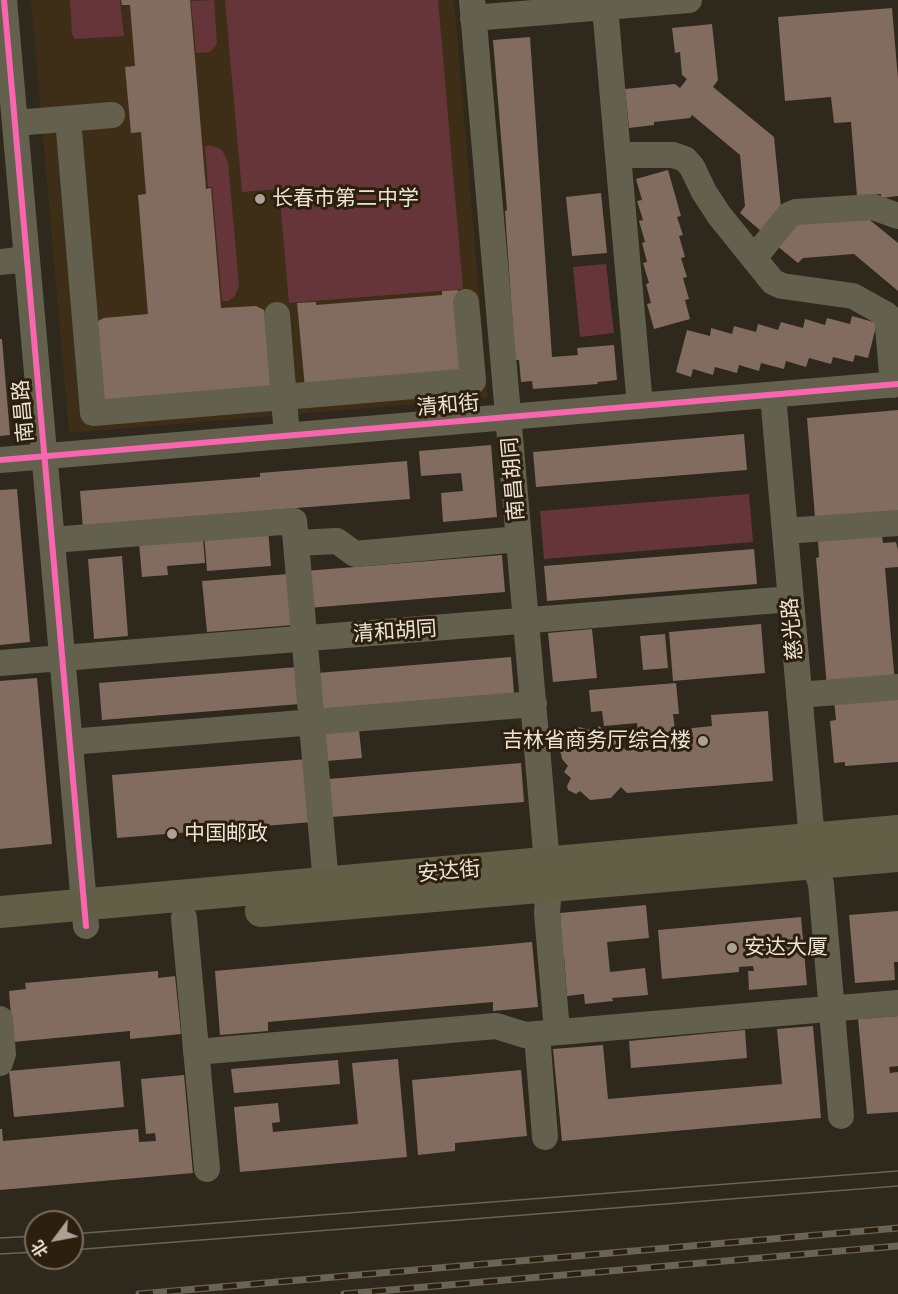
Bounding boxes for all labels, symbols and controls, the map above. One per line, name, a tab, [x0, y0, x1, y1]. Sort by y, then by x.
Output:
place label: 长春市第二中学	[272, 186, 419, 212]
marker: 长春市第二中学	[253, 192, 267, 206]
street label: 南昌路	[9, 379, 39, 443]
street label: 清和街	[416, 391, 480, 421]
street label: 南昌胡同	[498, 436, 530, 522]
street label: 慈光路	[778, 597, 808, 661]
street label: 清和胡同	[352, 617, 438, 647]
place label: 吉林省商务厅综合楼	[502, 728, 691, 754]
marker: 吉林省商务厅综合楼	[696, 734, 710, 748]
place label: 中国邮政	[184, 821, 268, 847]
marker: 中国邮政	[165, 827, 179, 841]
street label: 安达街	[417, 857, 481, 887]
place label: 安达大厦	[744, 935, 828, 961]
marker: 安达大厦	[725, 941, 739, 955]
north arrow	[24, 1210, 84, 1270]
text: 北	[28, 1237, 52, 1261]

